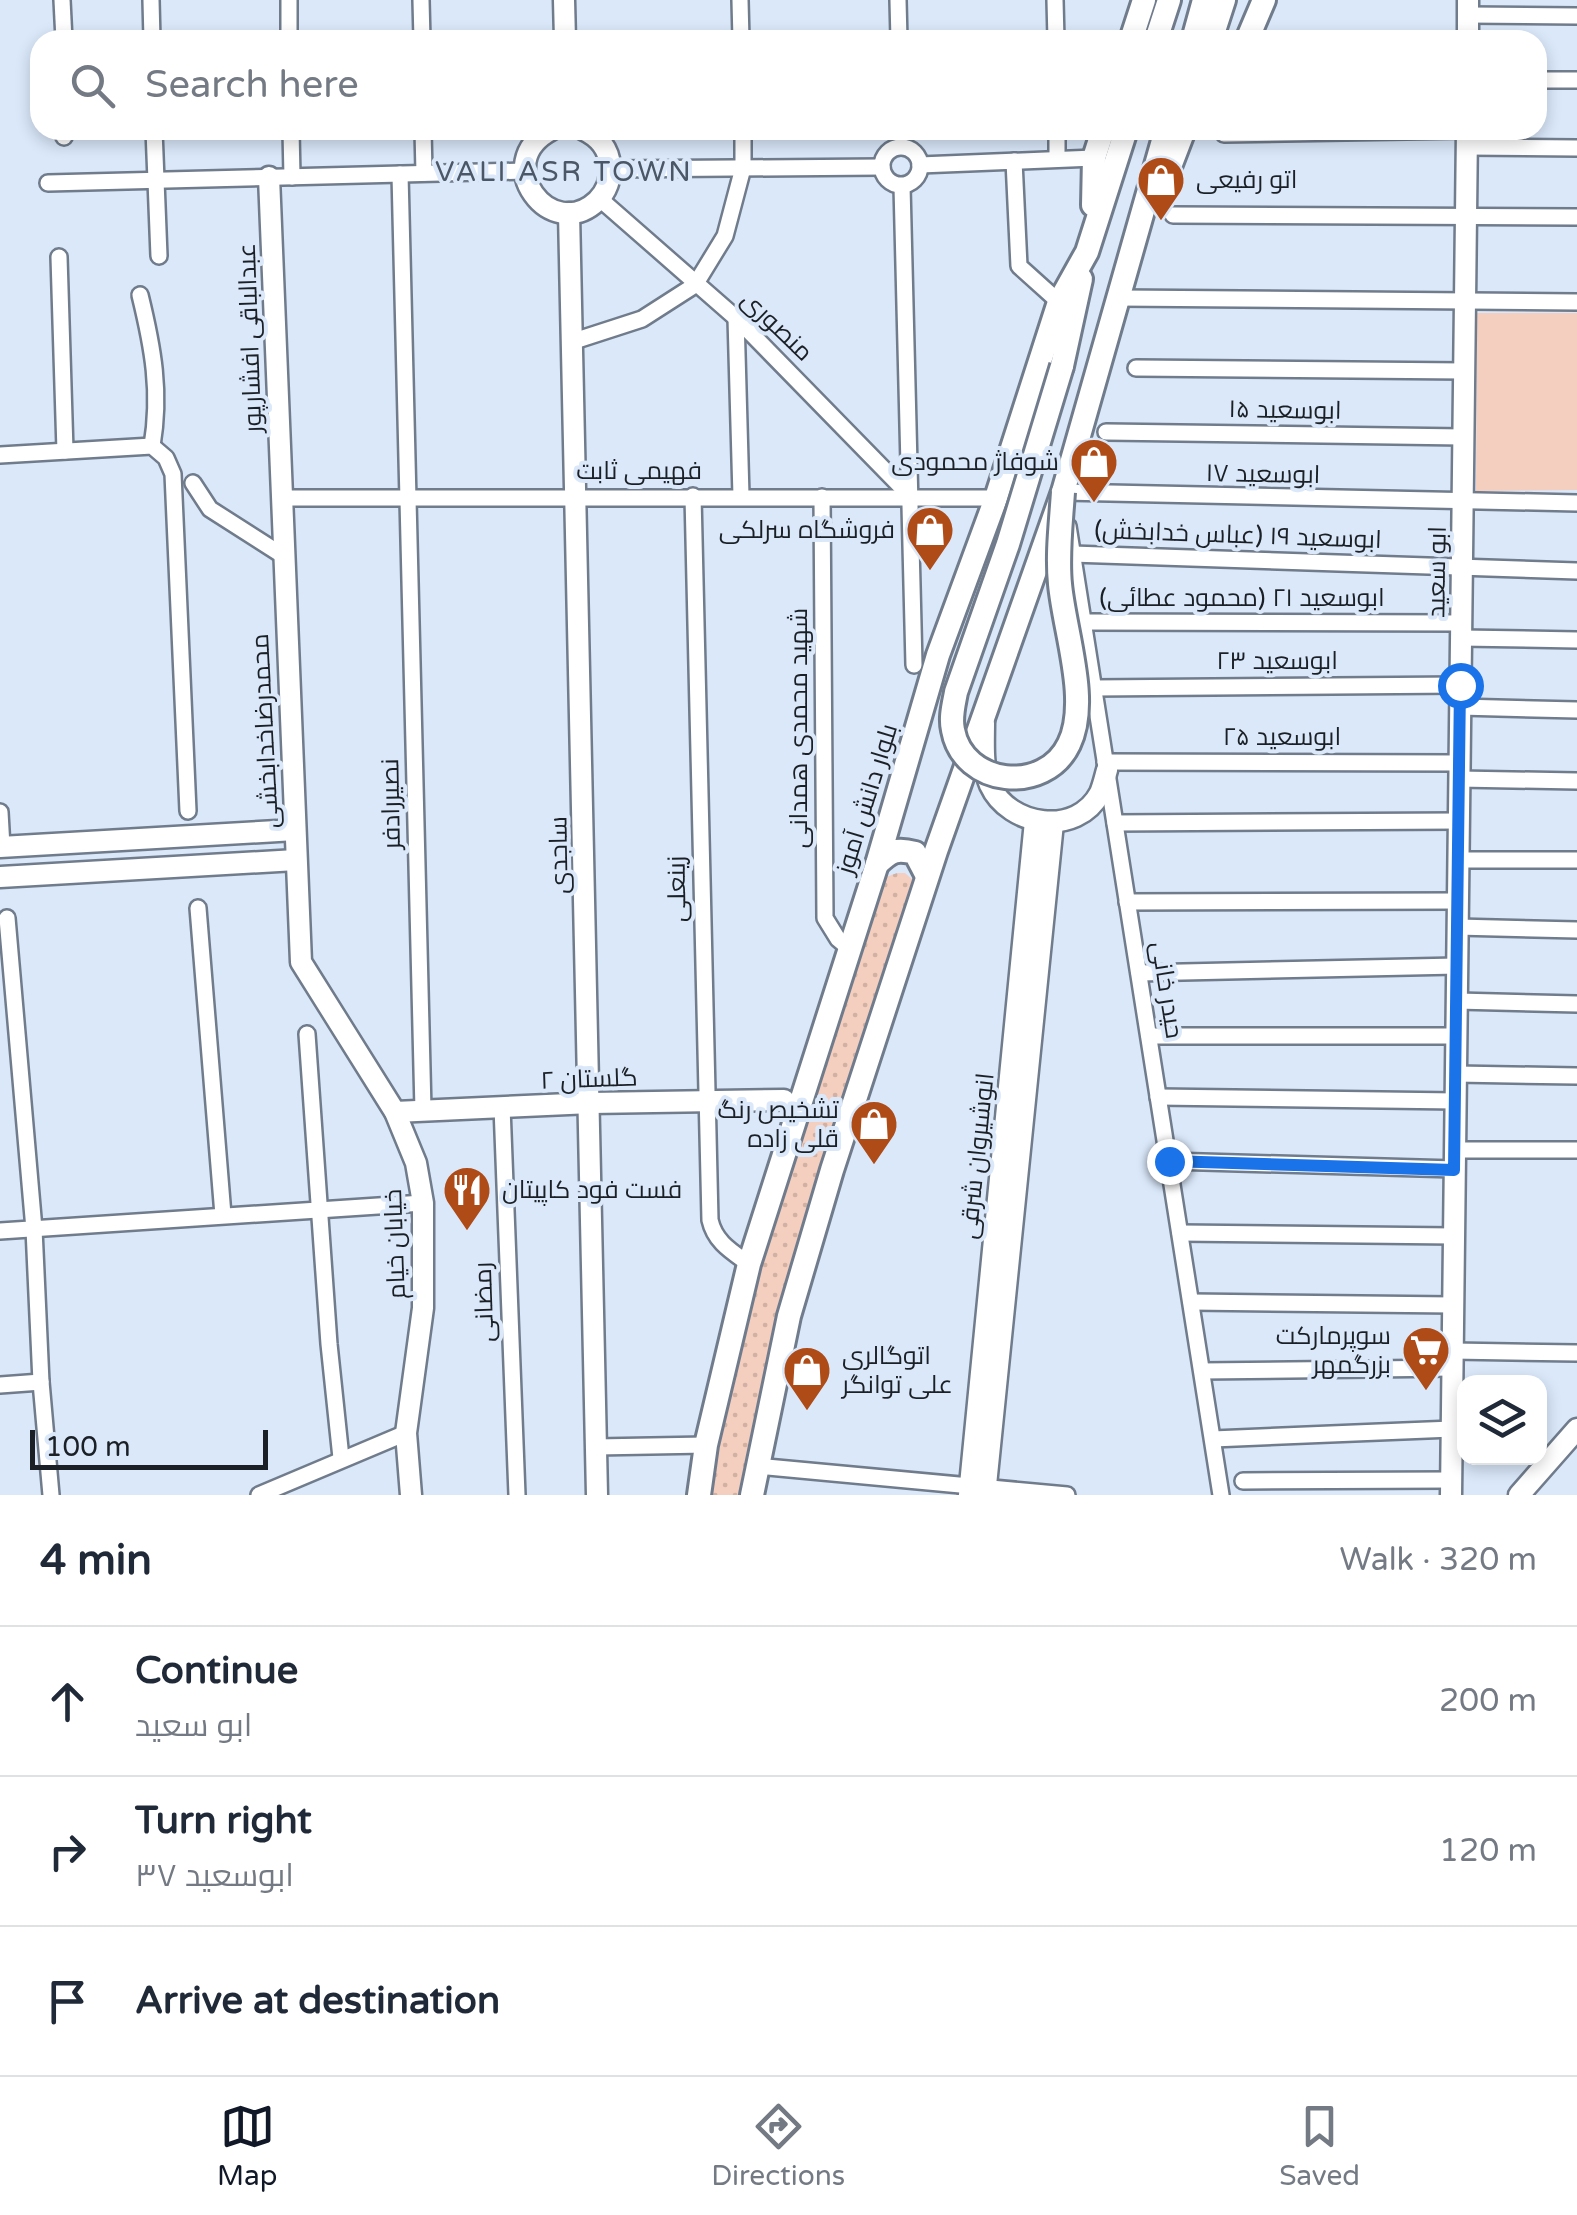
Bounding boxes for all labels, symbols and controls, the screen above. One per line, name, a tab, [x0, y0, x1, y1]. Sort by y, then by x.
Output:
search box	[30, 30, 1547, 140]
icon: search	[65, 58, 120, 113]
text: Search here	[145, 62, 359, 108]
shop icon: اتو رفیعی	[1135, 154, 1187, 222]
district label: VALI ASR TOWN	[435, 155, 693, 189]
place label: اتو رفیعی	[1196, 165, 1297, 195]
street label: عبدالباقی افشارپور	[232, 243, 269, 435]
street label: منصوری	[735, 285, 819, 367]
street label: ابوسعید ۱۵	[1228, 394, 1342, 426]
shop icon: شوفاژ محمودی	[1068, 436, 1120, 504]
place label: شوفاژ محمودی	[891, 447, 1059, 477]
street label: فهیمی ثابت	[576, 456, 702, 486]
street label: ابوسعید ۱۷	[1205, 458, 1321, 490]
shop icon: فروشگاه سرلکی	[904, 504, 956, 572]
place label: فروشگاه سرلکی	[719, 515, 895, 545]
street label: ابوسعید ۱۹ (عباس خدابخش)	[1094, 515, 1382, 555]
street label: ابو سعید	[1421, 526, 1453, 618]
street label: ابوسعید ۲۱ (محمود عطائی)	[1099, 583, 1385, 613]
street label: شهید محمدی همدانی	[784, 608, 814, 848]
street label: محمدرضاخدابخشی	[245, 633, 285, 829]
street label: ابوسعید ۲۳	[1216, 646, 1338, 676]
route start	[1438, 663, 1484, 709]
street label: بلوار دانش آموز	[829, 720, 904, 880]
street label: ابوسعید ۲۵	[1223, 722, 1341, 752]
street label: نصیررادفر	[375, 758, 407, 852]
street label: ساجدی	[543, 816, 575, 894]
street label: زینعلی	[661, 856, 693, 922]
street label: حیدر خانی	[1145, 939, 1189, 1041]
street label: گلستان ۲	[540, 1062, 638, 1096]
street label: انوشیروان شرقی	[953, 1071, 1001, 1241]
place label: تشخیص رنگ قلی زاده	[718, 1095, 839, 1154]
shop icon: تشخیص رنگ قلی زاده	[848, 1098, 900, 1166]
route end	[1147, 1139, 1193, 1185]
restaurant icon: فست فود کاپیتان	[441, 1164, 493, 1232]
place label: فست فود کاپیتان	[502, 1175, 682, 1206]
street label: خیابان خیام	[378, 1188, 414, 1300]
street label: رمضانی	[468, 1261, 500, 1343]
place label: سوپرمارکت بزرگمهر	[1276, 1321, 1391, 1380]
supermarket icon: سوپرمارکت بزرگمهر	[1400, 1324, 1452, 1392]
place label: اتوگالری علی توانگر	[840, 1341, 953, 1400]
shop icon: اتوگالری علی توانگر	[781, 1344, 833, 1412]
map controls	[1457, 1375, 1547, 1465]
button: layers	[1457, 1375, 1547, 1465]
scale bar	[30, 1425, 268, 1470]
text: 100 m	[45, 1430, 131, 1464]
text: 4 min	[40, 1535, 152, 1586]
text: Walk · 320 m	[1340, 1541, 1537, 1579]
text: Continue	[135, 1648, 298, 1694]
icon: ahead	[40, 1674, 95, 1729]
text: 200 m	[1439, 1682, 1537, 1720]
text: ابو سعید	[135, 1707, 252, 1745]
text: Turn right	[135, 1798, 312, 1844]
icon: right	[40, 1824, 95, 1879]
text: 120 m	[1439, 1832, 1537, 1870]
text: ابوسعید ۳۷	[135, 1857, 294, 1895]
icon: arrive	[40, 1974, 95, 2029]
text: Arrive at destination	[135, 1978, 500, 2024]
tab: Map	[217, 2099, 277, 2193]
tab: Directions	[711, 2099, 845, 2193]
tab: Saved	[1279, 2099, 1360, 2193]

